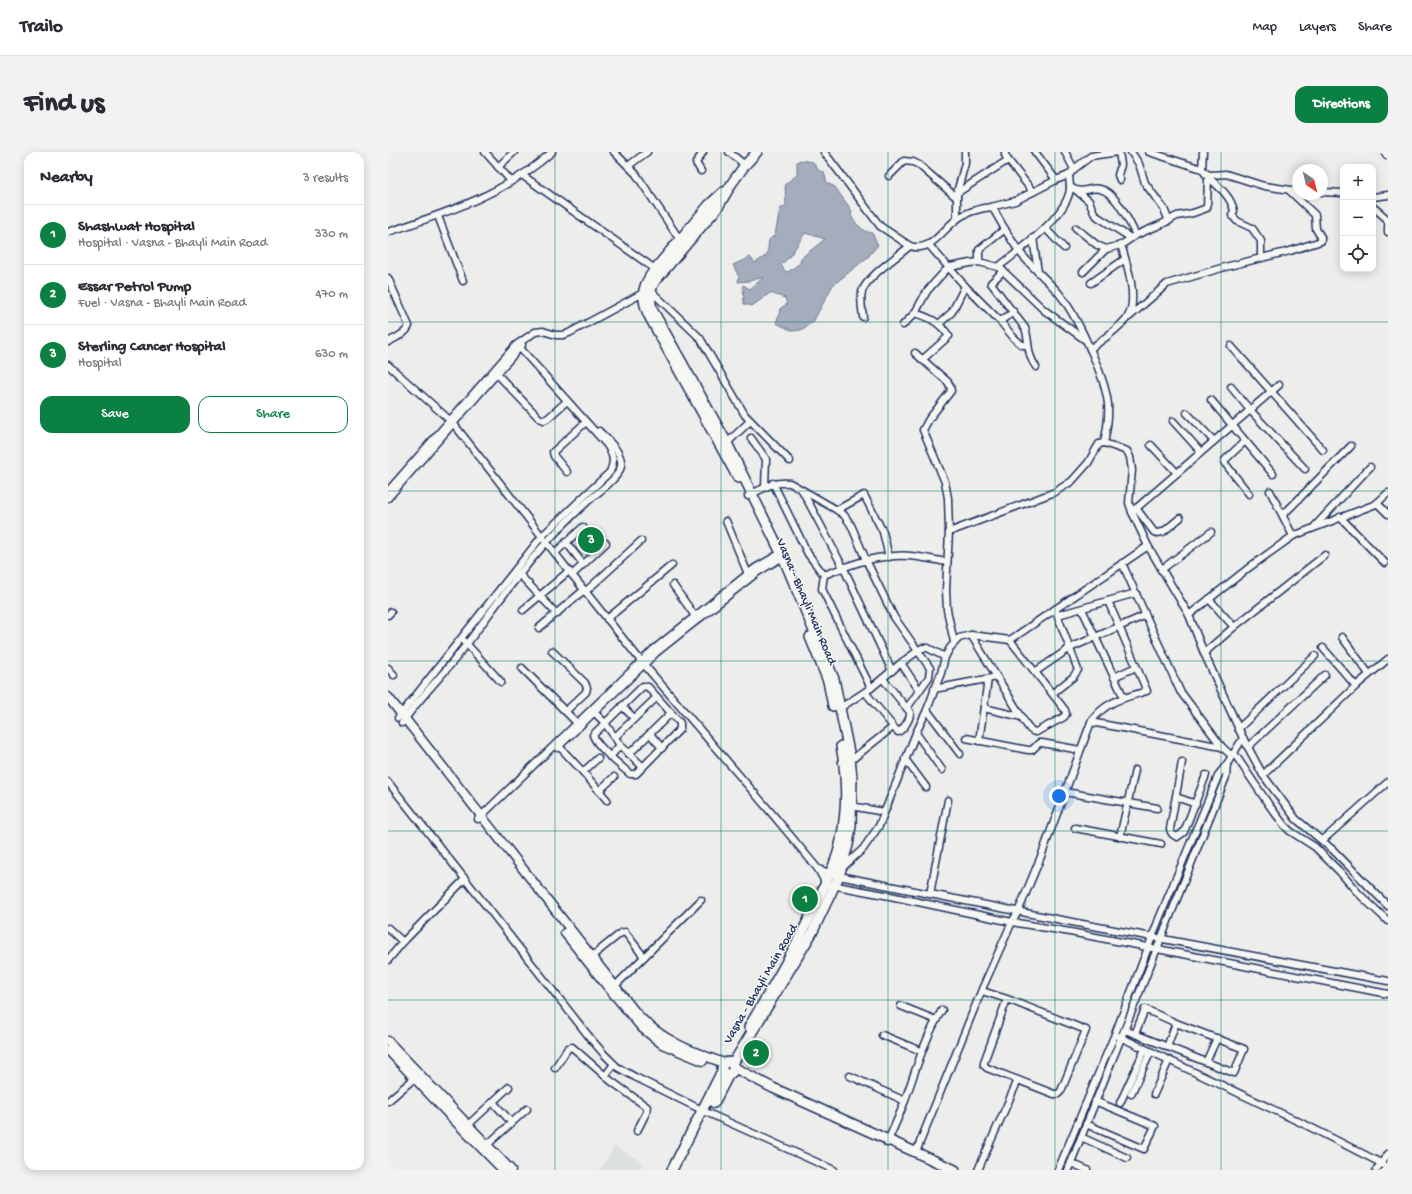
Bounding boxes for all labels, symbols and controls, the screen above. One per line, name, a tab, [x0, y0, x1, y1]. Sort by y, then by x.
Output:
text: Trailo	[20, 16, 63, 39]
text: Map	[1253, 19, 1277, 36]
text: Layers	[1299, 19, 1336, 36]
text: Share	[1358, 19, 1392, 36]
button: Directions	[1295, 86, 1388, 123]
text: Find us	[24, 88, 104, 121]
north arrow	[1292, 164, 1328, 200]
map controls	[1340, 164, 1376, 272]
button: +	[1340, 164, 1376, 200]
text: Nearby	[40, 168, 93, 188]
text: 3 results	[303, 171, 348, 186]
button: −	[1340, 200, 1376, 236]
text: Shashwat Hospital	[78, 218, 195, 236]
text: 1	[50, 227, 56, 242]
text: 330 m	[315, 227, 348, 242]
text: Hospital · Vasna - Bhayli Main Road	[78, 236, 267, 251]
button: locate	[1340, 236, 1376, 272]
text: Essar Petrol Pump	[78, 278, 191, 296]
text: 2	[50, 287, 56, 302]
text: 470 m	[315, 287, 348, 302]
text: Fuel · Vasna - Bhayli Main Road	[78, 296, 246, 311]
text: Sterling Cancer Hospital	[78, 338, 225, 356]
text: 3	[50, 347, 56, 362]
text: 630 m	[315, 347, 348, 362]
text: Hospital	[78, 356, 122, 371]
button: Save	[40, 396, 190, 433]
button: Share	[198, 396, 348, 433]
pin: 3	[578, 525, 604, 555]
street label: Vasna - Bhayli Main Road	[772, 536, 840, 669]
your location	[1049, 786, 1069, 806]
pin: 1	[792, 884, 818, 914]
street label: Vasna - Bhayli Main Road	[720, 921, 802, 1048]
pin: 2	[743, 1038, 769, 1068]

